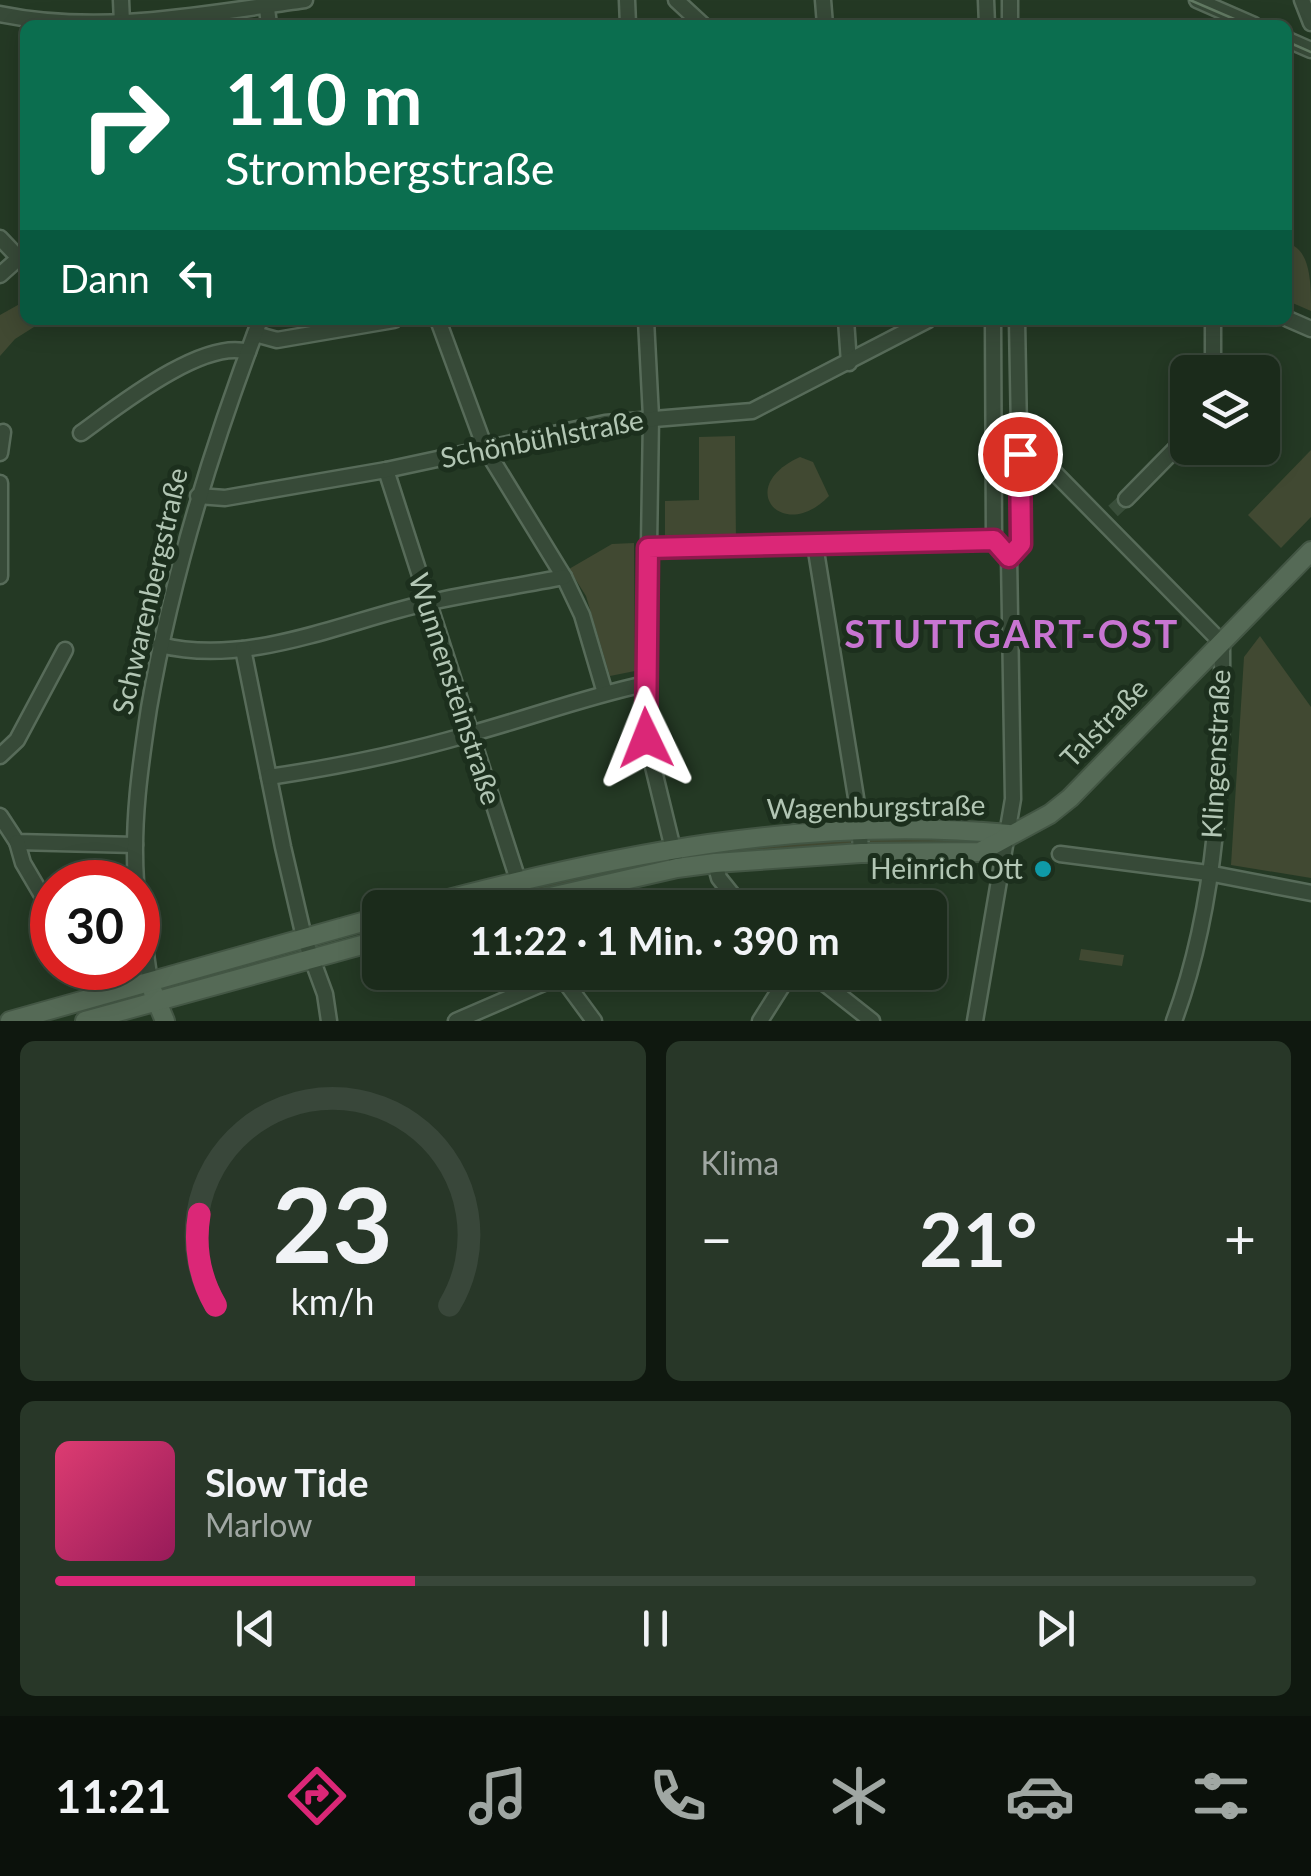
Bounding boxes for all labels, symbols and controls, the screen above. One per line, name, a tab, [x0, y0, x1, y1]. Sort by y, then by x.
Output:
text: 110 m	[225, 56, 422, 140]
icon: right	[60, 60, 190, 190]
text: Strombergstraße	[225, 141, 555, 195]
icon: left	[170, 250, 225, 305]
text: Dann	[60, 255, 150, 301]
map controls	[1170, 355, 1280, 465]
button: layers	[1170, 355, 1280, 465]
street label: Schönbühlstraße	[437, 402, 646, 474]
pin	[978, 412, 1063, 497]
icon: arrive	[993, 427, 1048, 482]
street label: Schwarenbergstraße	[104, 464, 194, 717]
street label: Wunnensteinstraße	[402, 569, 509, 809]
district label: STUTTGART-OST	[844, 610, 1180, 656]
street label: Klingenstraße	[1194, 669, 1236, 839]
street label: Talstraße	[1053, 671, 1154, 774]
position arrow	[594, 686, 698, 790]
street label: Wagenburgstraße	[766, 787, 986, 825]
place label: Heinrich Ott	[870, 851, 1023, 885]
marker: Heinrich Ott	[1032, 858, 1054, 880]
speed limit sign: 30	[30, 860, 160, 990]
text: 11:22 · 1 Min. · 390 m	[470, 917, 839, 963]
text: Klima	[701, 1143, 779, 1182]
text: 23	[272, 1160, 393, 1285]
text: 21°	[919, 1193, 1037, 1283]
text: −	[701, 1205, 732, 1271]
text: +	[1224, 1205, 1256, 1271]
text: km/h	[291, 1280, 375, 1323]
text: Slow Tide	[205, 1459, 368, 1505]
text: Marlow	[205, 1505, 312, 1544]
icon: previous	[228, 1601, 283, 1656]
icon: pause	[628, 1601, 683, 1656]
icon: next	[1028, 1601, 1083, 1656]
icon: directions	[282, 1761, 352, 1831]
icon: music	[463, 1761, 533, 1831]
icon: phone	[643, 1761, 713, 1831]
icon: climate	[824, 1761, 894, 1831]
icon: car	[1005, 1761, 1075, 1831]
icon: filters	[1186, 1761, 1256, 1831]
text: 11:21	[55, 1769, 171, 1823]

